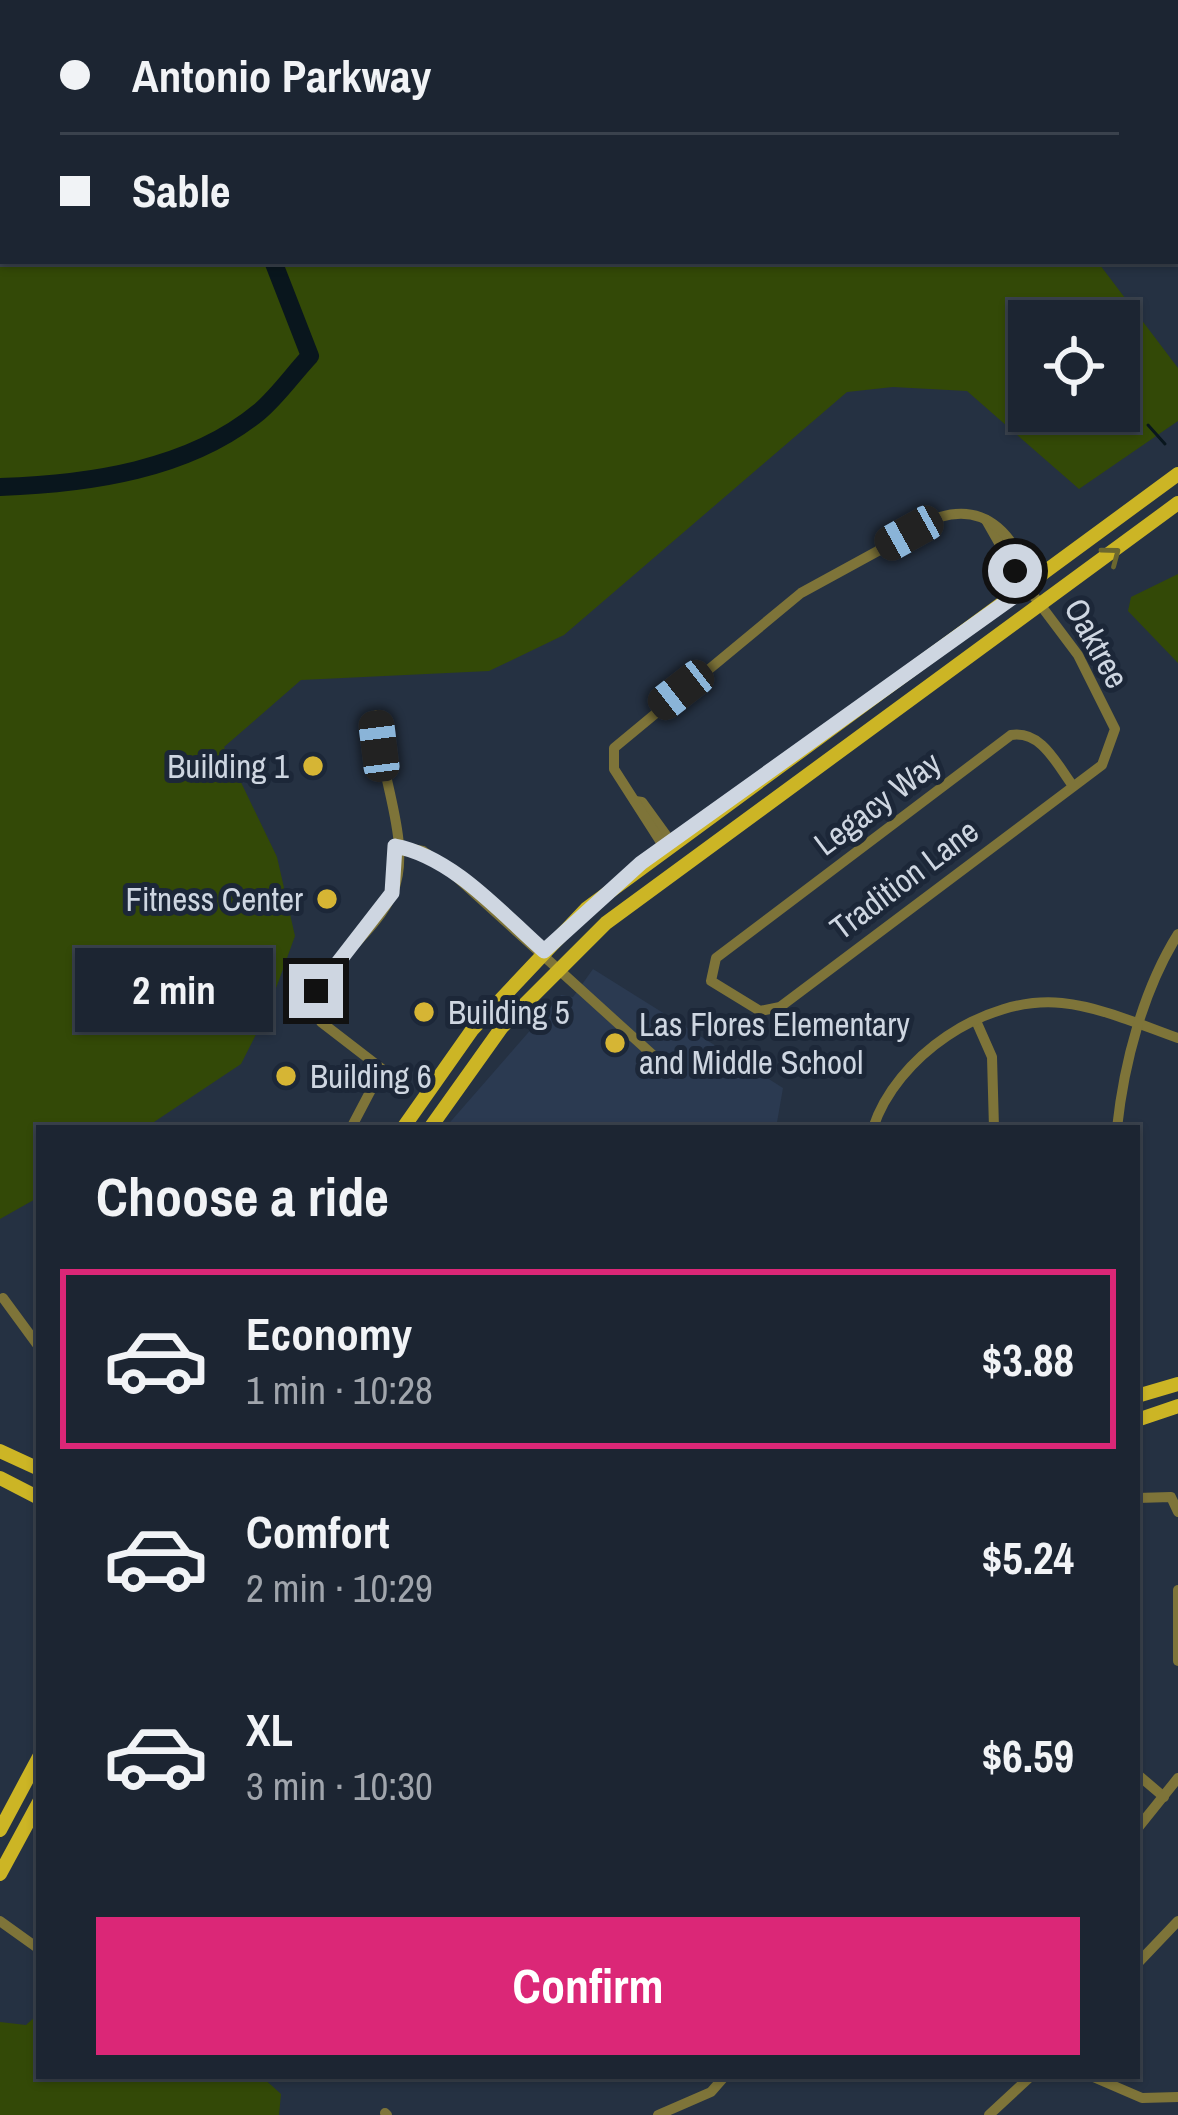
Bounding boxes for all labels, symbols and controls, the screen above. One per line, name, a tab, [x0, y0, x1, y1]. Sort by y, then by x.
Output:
text: Antonio Parkway	[132, 45, 431, 106]
text: Sable	[132, 160, 230, 221]
map controls	[1008, 300, 1140, 432]
button: locate	[1008, 300, 1140, 432]
car	[869, 500, 949, 566]
route start	[988, 544, 1042, 598]
one-way arrow	[1099, 547, 1121, 569]
street label: Oaktree	[1054, 590, 1140, 696]
car	[642, 654, 720, 726]
car	[357, 708, 401, 784]
street label: Legacy Way	[805, 741, 950, 865]
place label: Building 1	[167, 744, 289, 788]
marker: Building 1	[300, 753, 326, 779]
street label: Tradition Lane	[821, 809, 987, 949]
place label: Fitness Center	[126, 877, 303, 921]
marker: Fitness Center	[314, 886, 340, 912]
callout: 2 min	[76, 949, 274, 1033]
text: 2 min	[132, 964, 216, 1016]
route end	[289, 964, 343, 1018]
place label: Building 5	[448, 990, 570, 1034]
marker: Building 5	[411, 999, 437, 1025]
place label: Las Flores Elementary and Middle School	[639, 1002, 910, 1084]
marker: Las Flores Elementary and Middle School	[602, 1030, 628, 1056]
place label: Building 6	[310, 1054, 432, 1098]
marker: Building 6	[273, 1063, 299, 1089]
text: Choose a ride	[96, 1160, 389, 1233]
text: Economy	[246, 1303, 412, 1364]
icon: car	[102, 1305, 210, 1413]
text: $3.88	[982, 1329, 1074, 1390]
text: 1 min · 10:28	[246, 1364, 433, 1416]
text: Comfort	[246, 1501, 389, 1562]
icon: car	[102, 1503, 210, 1611]
text: $5.24	[982, 1527, 1074, 1588]
text: 2 min · 10:29	[246, 1562, 433, 1614]
text: XL	[246, 1699, 293, 1760]
icon: car	[102, 1701, 210, 1809]
text: $6.59	[982, 1725, 1074, 1786]
text: 3 min · 10:30	[246, 1760, 433, 1812]
button: Confirm	[96, 1917, 1080, 2055]

